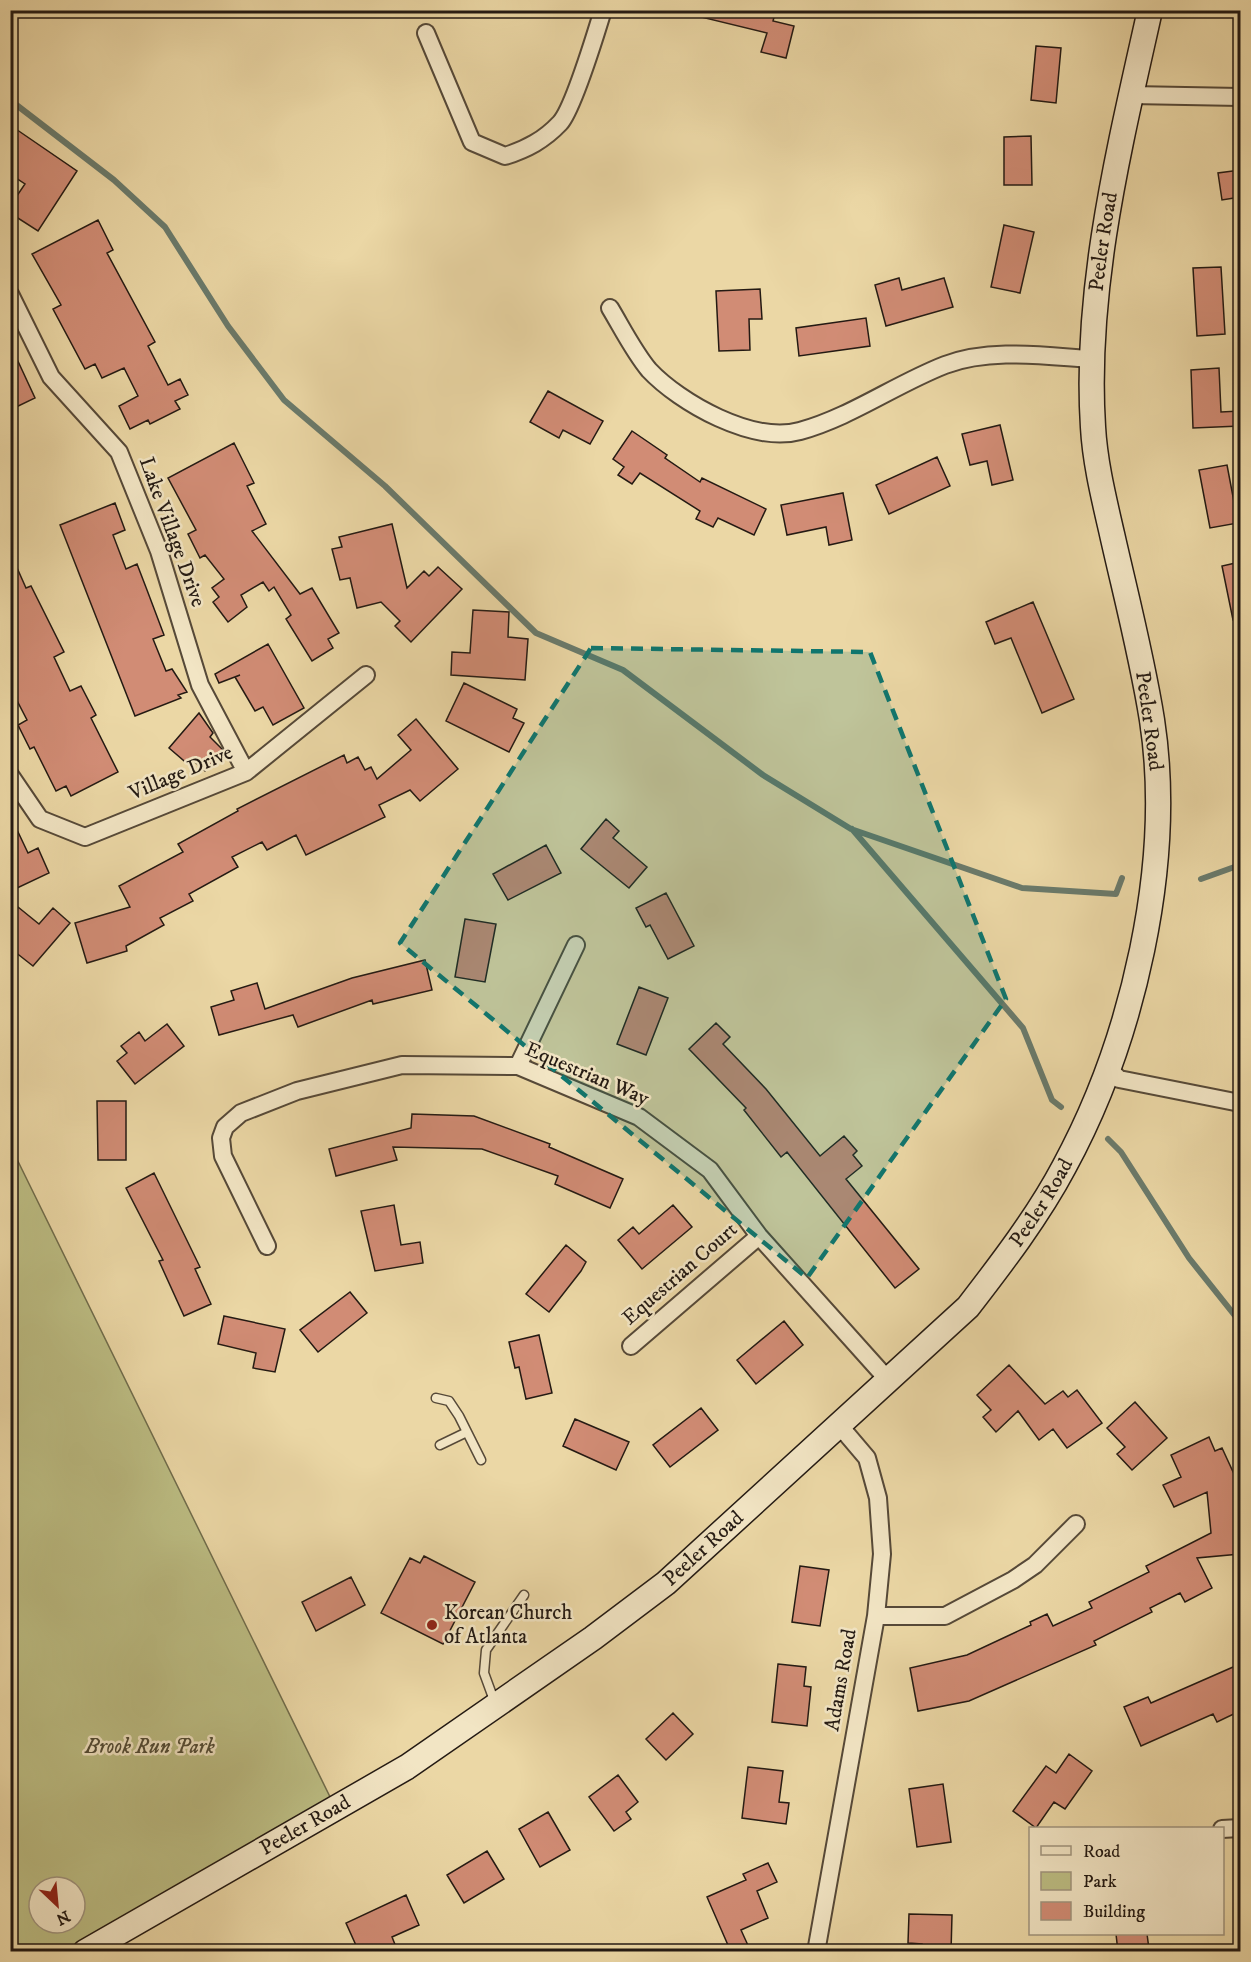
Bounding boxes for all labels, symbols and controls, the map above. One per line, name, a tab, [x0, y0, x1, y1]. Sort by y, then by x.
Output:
street label: Peeler Road	[1084, 190, 1124, 293]
street label: Lake Village Drive	[133, 453, 211, 611]
street label: Peeler Road	[1129, 670, 1169, 773]
street label: Village Drive	[124, 739, 237, 807]
street label: Equestrian Way	[521, 1036, 654, 1112]
street label: Peeler Road	[1004, 1153, 1079, 1252]
street label: Equestrian Court	[617, 1217, 743, 1331]
street label: Peeler Road	[658, 1505, 750, 1592]
place label: Korean Church of Atlanta	[444, 1600, 572, 1650]
marker: Korean Church of Atlanta	[425, 1618, 439, 1632]
street label: Adams Road	[819, 1626, 863, 1733]
park label: Brook Run Park	[84, 1734, 215, 1760]
street label: Peeler Road	[255, 1789, 356, 1862]
legend	[1029, 1827, 1224, 1935]
text: Road	[1083, 1841, 1120, 1863]
text: Park	[1083, 1871, 1117, 1893]
north arrow	[27, 1875, 87, 1935]
text: Building	[1083, 1901, 1145, 1923]
text: N	[53, 1906, 73, 1929]

